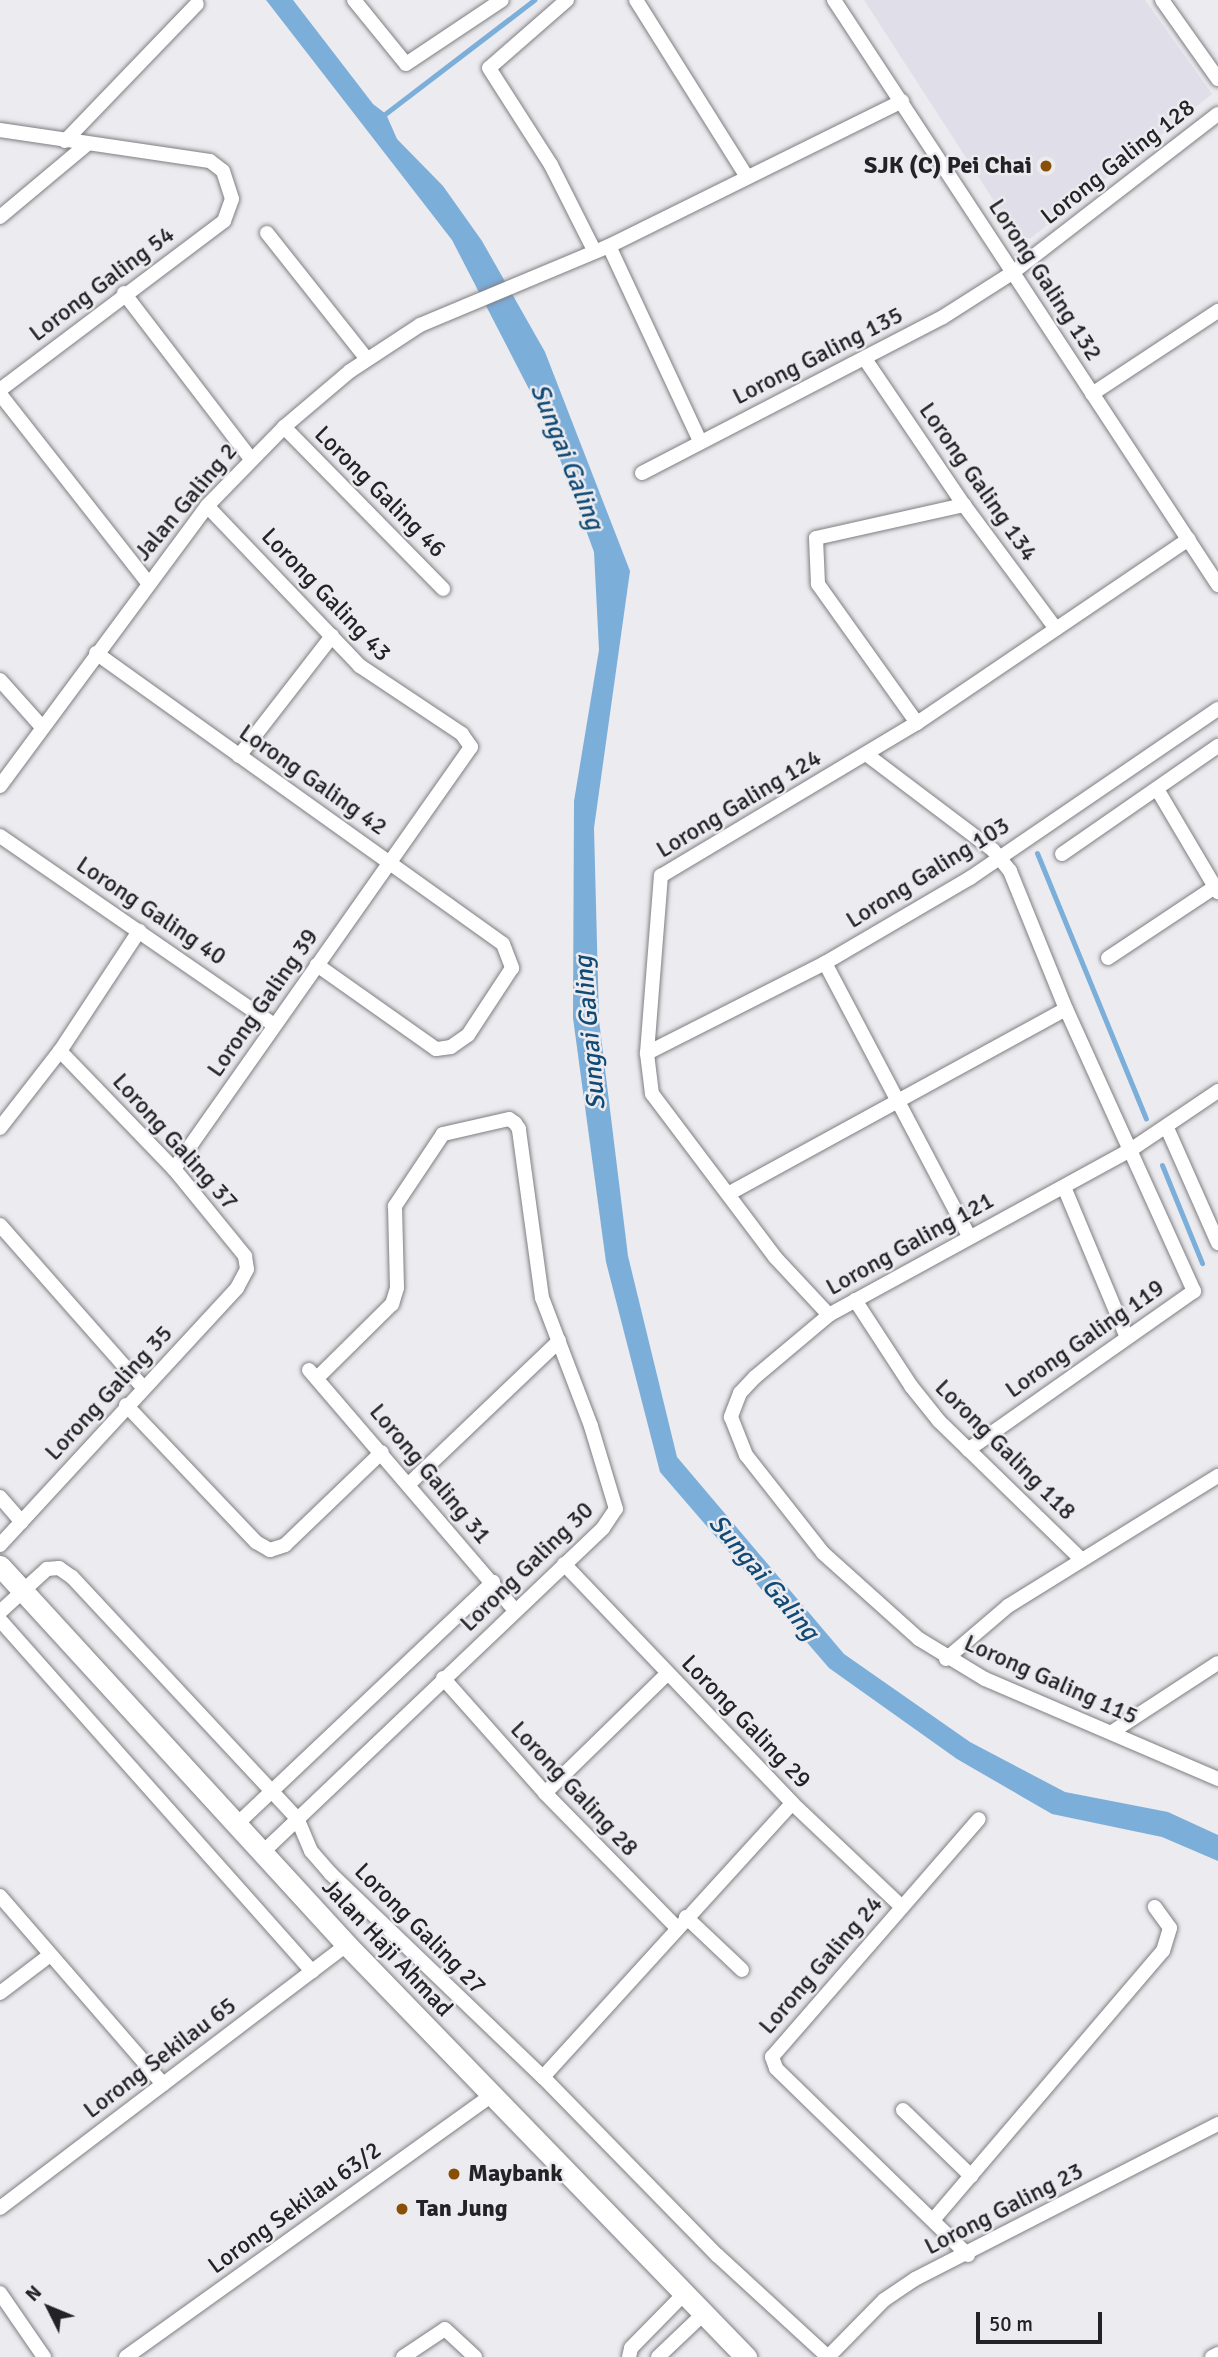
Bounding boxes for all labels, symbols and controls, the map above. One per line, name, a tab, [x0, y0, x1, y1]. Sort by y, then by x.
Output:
street label: Lorong Galing 128	[1035, 93, 1201, 231]
place label: SJK (C) Pei Chai	[864, 152, 1032, 180]
marker: SJK (C) Pei Chai	[1038, 158, 1054, 174]
street label: Lorong Galing 132	[982, 194, 1108, 366]
street label: Lorong Galing 54	[24, 220, 180, 348]
street label: Lorong Galing 135	[728, 301, 908, 411]
water label: Sungai Galing	[523, 379, 609, 535]
street label: Lorong Galing 134	[913, 397, 1043, 567]
street label: Lorong Galing 46	[308, 420, 452, 564]
street label: Jalan Galing 2	[128, 437, 244, 567]
street label: Lorong Galing 43	[255, 522, 397, 668]
street label: Lorong Galing 42	[233, 718, 393, 842]
street label: Lorong Galing 124	[651, 743, 827, 865]
street label: Lorong Galing 103	[841, 811, 1015, 935]
street label: Lorong Galing 40	[71, 850, 231, 972]
street label: Lorong Galing 39	[201, 923, 325, 1083]
water label: Sungai Galing	[569, 954, 613, 1112]
street label: Lorong Galing 37	[106, 1068, 244, 1216]
street label: Lorong Galing 121	[821, 1186, 999, 1302]
street label: Lorong Galing 119	[1000, 1274, 1170, 1404]
street label: Lorong Galing 35	[39, 1319, 179, 1467]
street label: Lorong Galing 118	[929, 1374, 1081, 1526]
street label: Lorong Galing 31	[363, 1398, 497, 1550]
street label: Lorong Galing 30	[454, 1496, 600, 1638]
water label: Sungai Galing	[701, 1509, 825, 1647]
street label: Lorong Galing 115	[960, 1629, 1142, 1731]
street label: Lorong Galing 29	[675, 1649, 817, 1795]
street label: Lorong Galing 28	[504, 1715, 644, 1863]
street label: Lorong Galing 27	[348, 1857, 492, 2001]
street label: Jalan Haji Ahmad	[316, 1873, 458, 2023]
street label: Lorong Galing 24	[753, 1890, 889, 2040]
street label: Lorong Sekilau 65	[78, 1991, 242, 2125]
street label: Lorong Sekilau 63/2	[203, 2136, 387, 2280]
street label: Lorong Galing 23	[920, 2157, 1088, 2261]
place label: Maybank	[468, 2160, 563, 2188]
marker: Maybank	[446, 2166, 462, 2182]
place label: Tan Jung	[416, 2195, 508, 2223]
marker: Tan Jung	[394, 2201, 410, 2217]
north arrow	[14, 2273, 84, 2343]
text: N	[20, 2281, 47, 2307]
scale bar	[980, 2298, 1106, 2342]
text: 50 m	[989, 2311, 1033, 2337]

